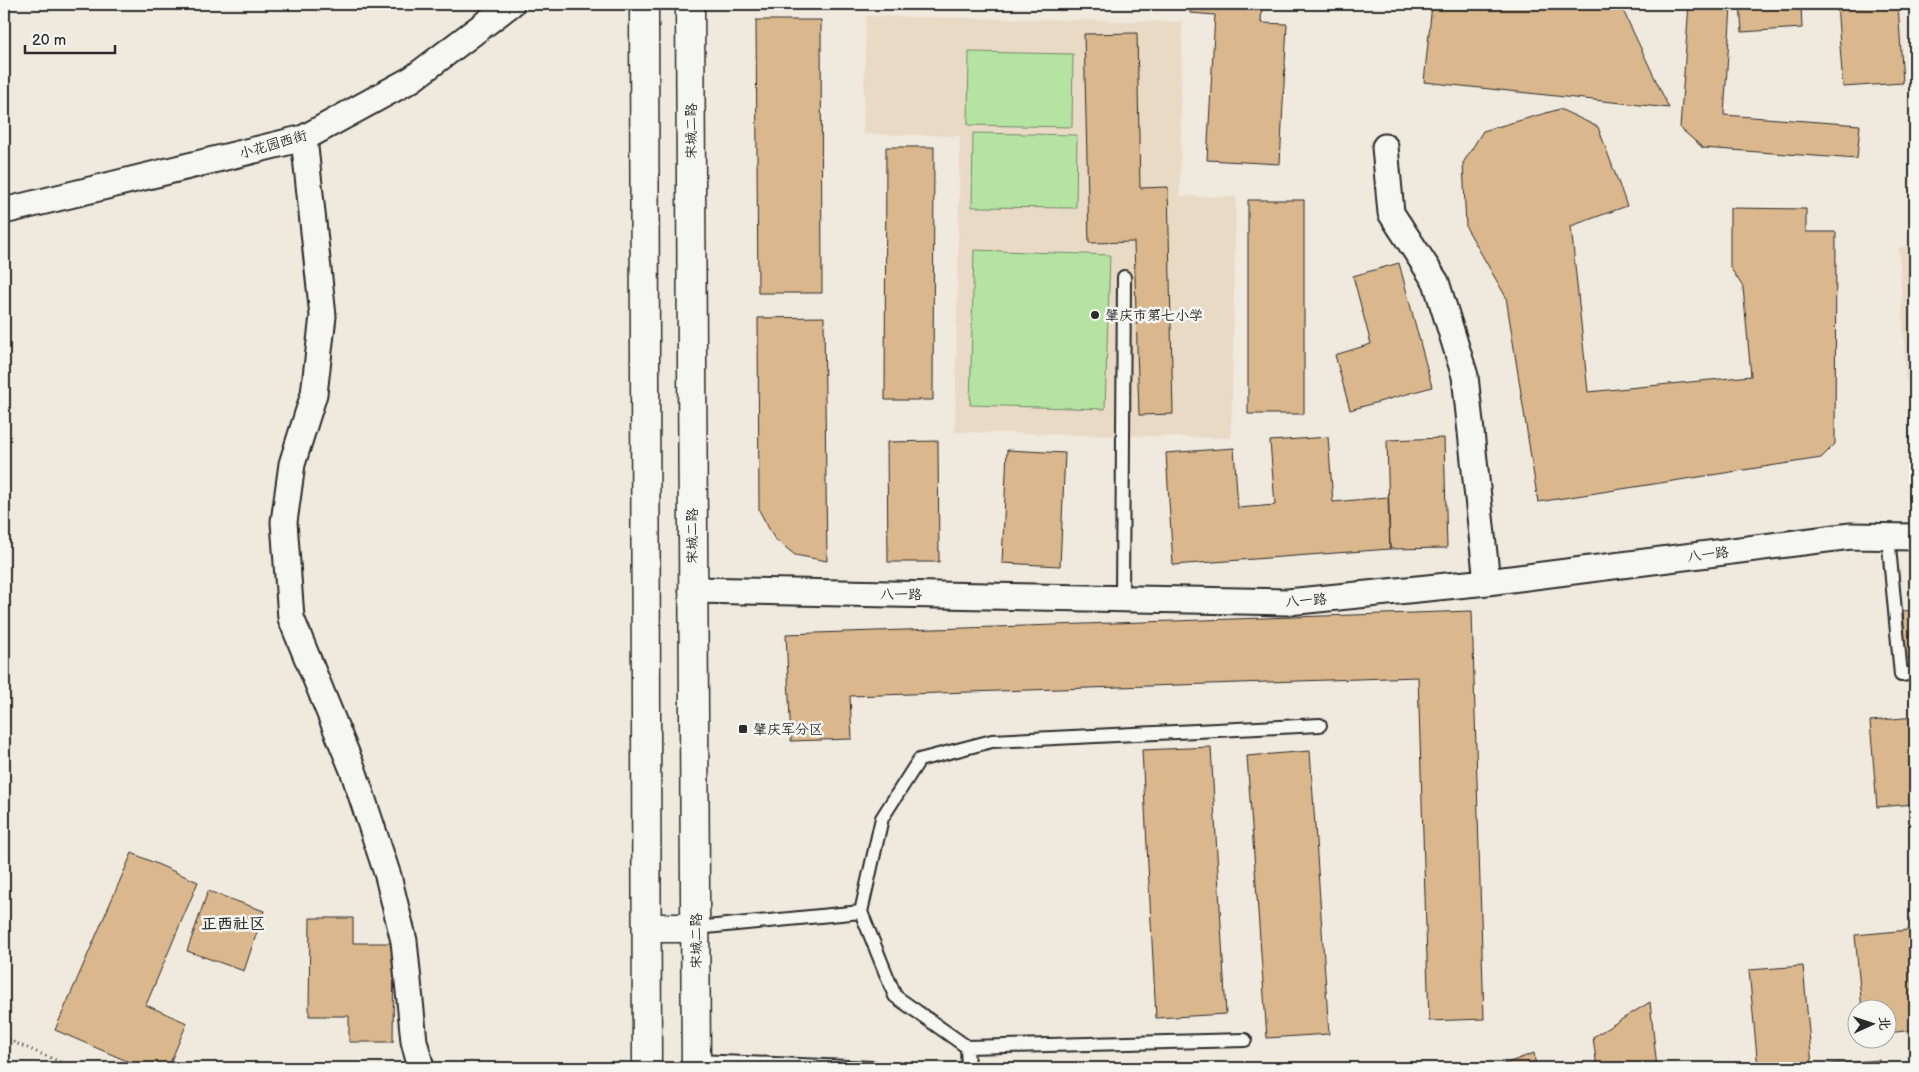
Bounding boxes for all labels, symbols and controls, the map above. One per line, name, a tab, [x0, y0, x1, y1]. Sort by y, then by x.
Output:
scale bar	[25, 22, 115, 54]
text: 20 m	[32, 31, 66, 50]
street label: 宋城二路	[683, 103, 700, 159]
street label: 小花园西街	[237, 127, 309, 162]
place label: 肇庆市第七小学	[1105, 307, 1203, 324]
marker: 肇庆市第七小学	[1089, 309, 1101, 321]
street label: 宋城二路	[684, 508, 701, 564]
street label: 八一路	[1686, 544, 1730, 565]
street label: 八一路	[880, 586, 922, 603]
street label: 八一路	[1284, 591, 1328, 610]
place label: 肇庆军分区	[753, 721, 823, 738]
marker: 肇庆军分区	[737, 723, 749, 735]
street label: 宋城二路	[688, 913, 705, 969]
district label: 正西社区	[201, 915, 265, 934]
north arrow	[1846, 1000, 1896, 1050]
text: 北	[1876, 1016, 1893, 1031]

